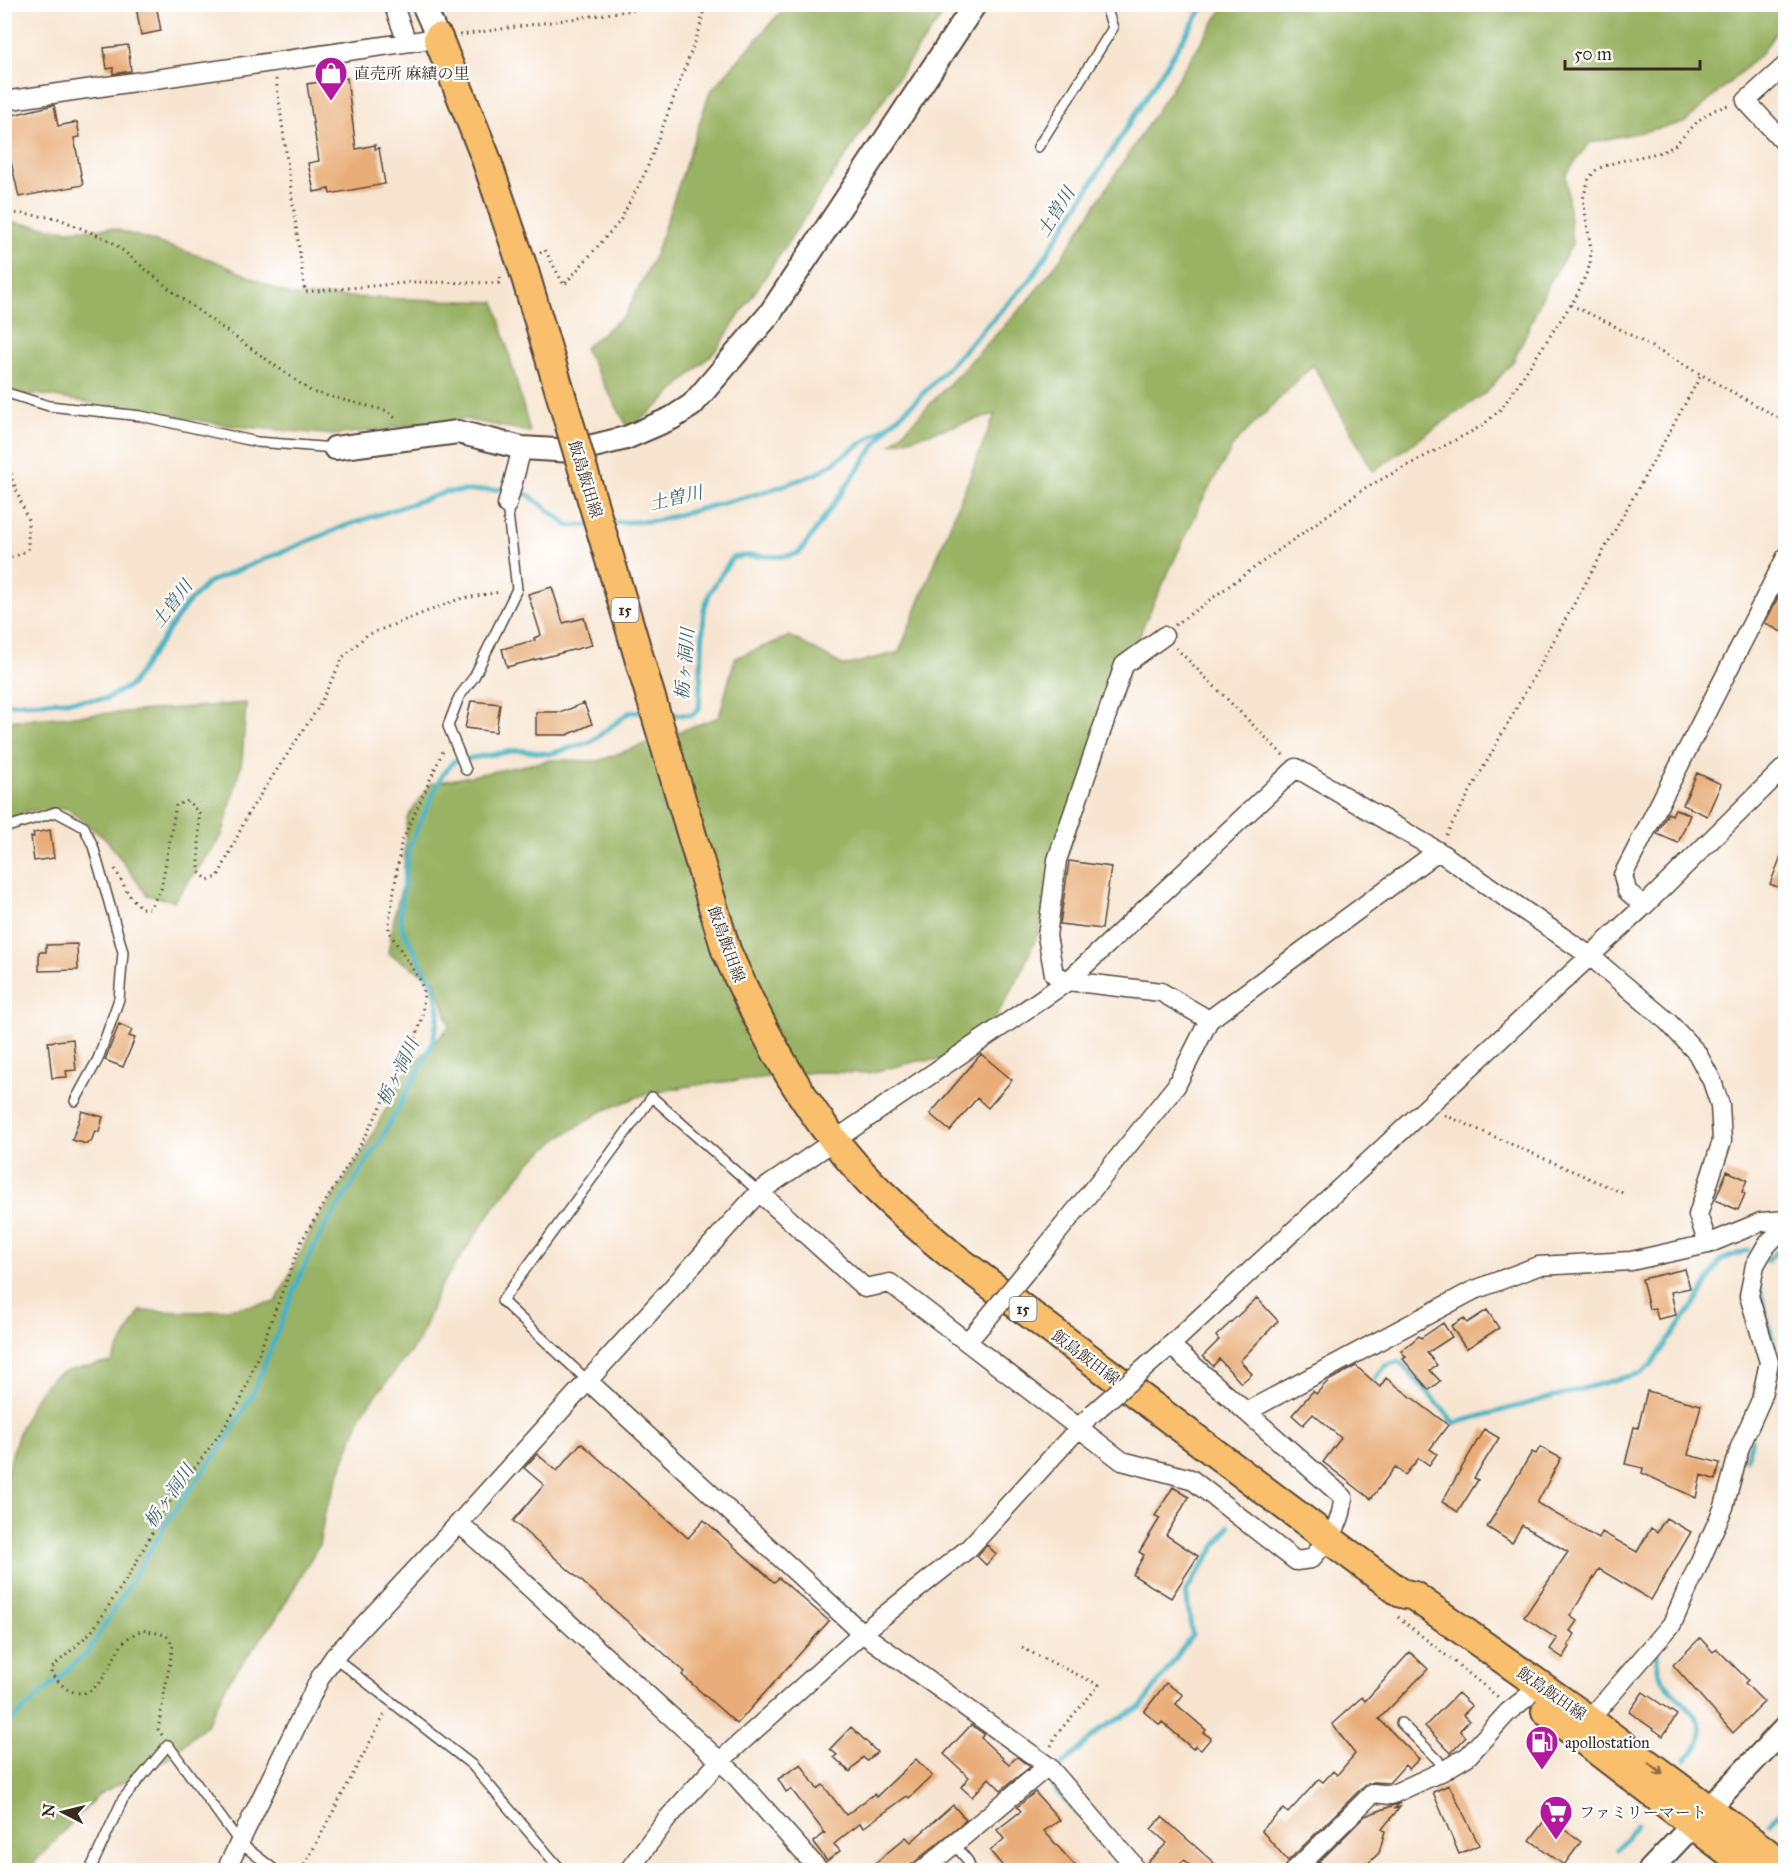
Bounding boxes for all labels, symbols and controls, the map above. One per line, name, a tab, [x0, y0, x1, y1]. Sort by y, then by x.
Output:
scale bar	[1565, 33, 1700, 71]
text: 50 m	[1574, 43, 1612, 65]
shop icon: 直売所 麻績の里	[313, 55, 349, 102]
place label: 直売所 麻績の里	[354, 64, 469, 83]
water label: 土曽川	[1032, 182, 1081, 241]
street label: 飯島飯田線	[565, 438, 606, 520]
water label: 土曽川	[647, 481, 707, 515]
water label: 土曽川	[147, 574, 199, 632]
road number: 15	[612, 598, 638, 622]
water label: 栃ヶ洞川	[671, 625, 699, 701]
street label: 飯島飯田線	[704, 903, 749, 985]
water label: 栃ヶ洞川	[372, 1033, 425, 1109]
road number: 15	[1010, 1297, 1036, 1321]
street label: 飯島飯田線	[1048, 1326, 1123, 1389]
water label: 栃ヶ洞川	[139, 1459, 200, 1532]
street label: 飯島飯田線	[1513, 1663, 1590, 1724]
fuel station icon: apollostation	[1524, 1724, 1560, 1771]
place label: apollostation	[1565, 1733, 1650, 1752]
one-way arrow	[1647, 1762, 1663, 1775]
north arrow	[33, 1782, 93, 1842]
supermarket icon: ファミリーマート	[1538, 1794, 1574, 1841]
text: N	[38, 1802, 59, 1818]
place label: ファミリーマート	[1579, 1803, 1707, 1822]

